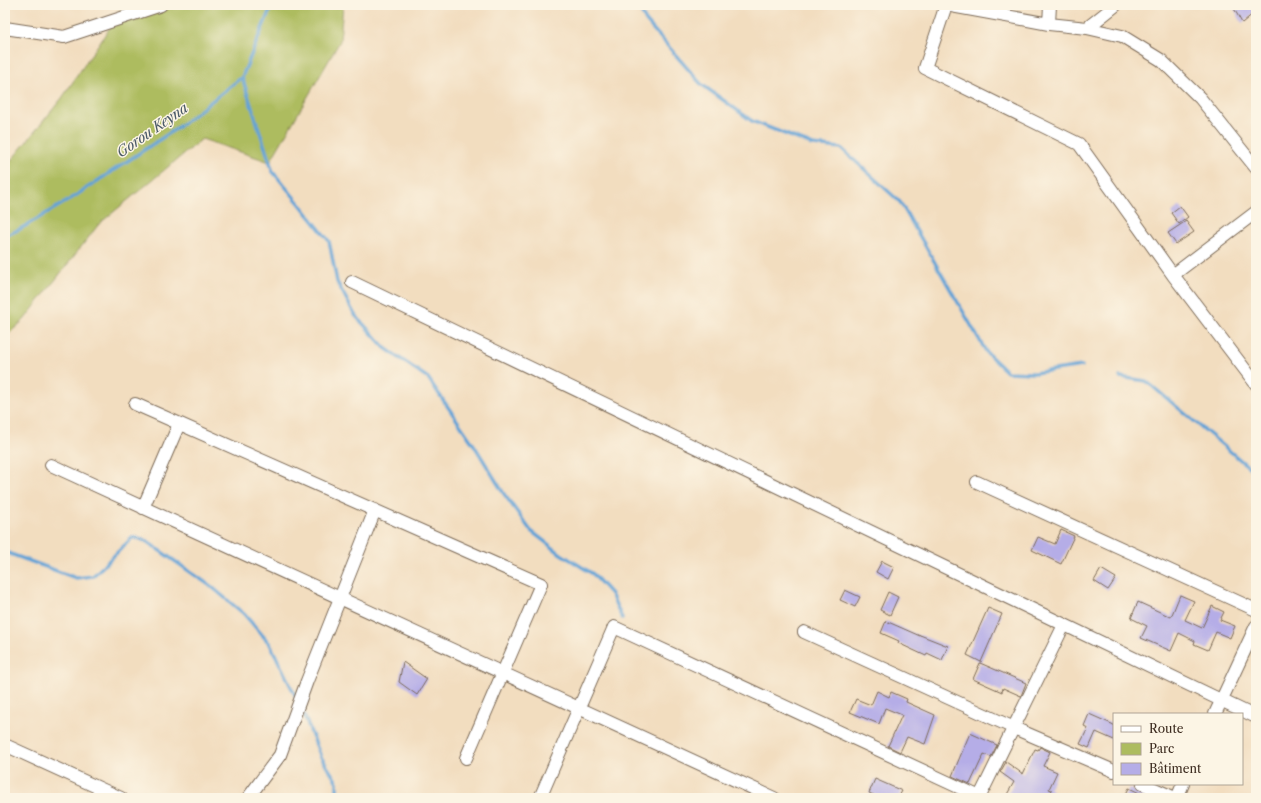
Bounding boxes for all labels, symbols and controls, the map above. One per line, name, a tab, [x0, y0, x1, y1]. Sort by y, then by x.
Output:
water label: Gorou Keyna	[113, 98, 192, 161]
legend	[1113, 713, 1243, 785]
text: Route	[1149, 721, 1184, 736]
text: Parc	[1149, 741, 1174, 756]
text: Bâtiment	[1149, 761, 1202, 776]

